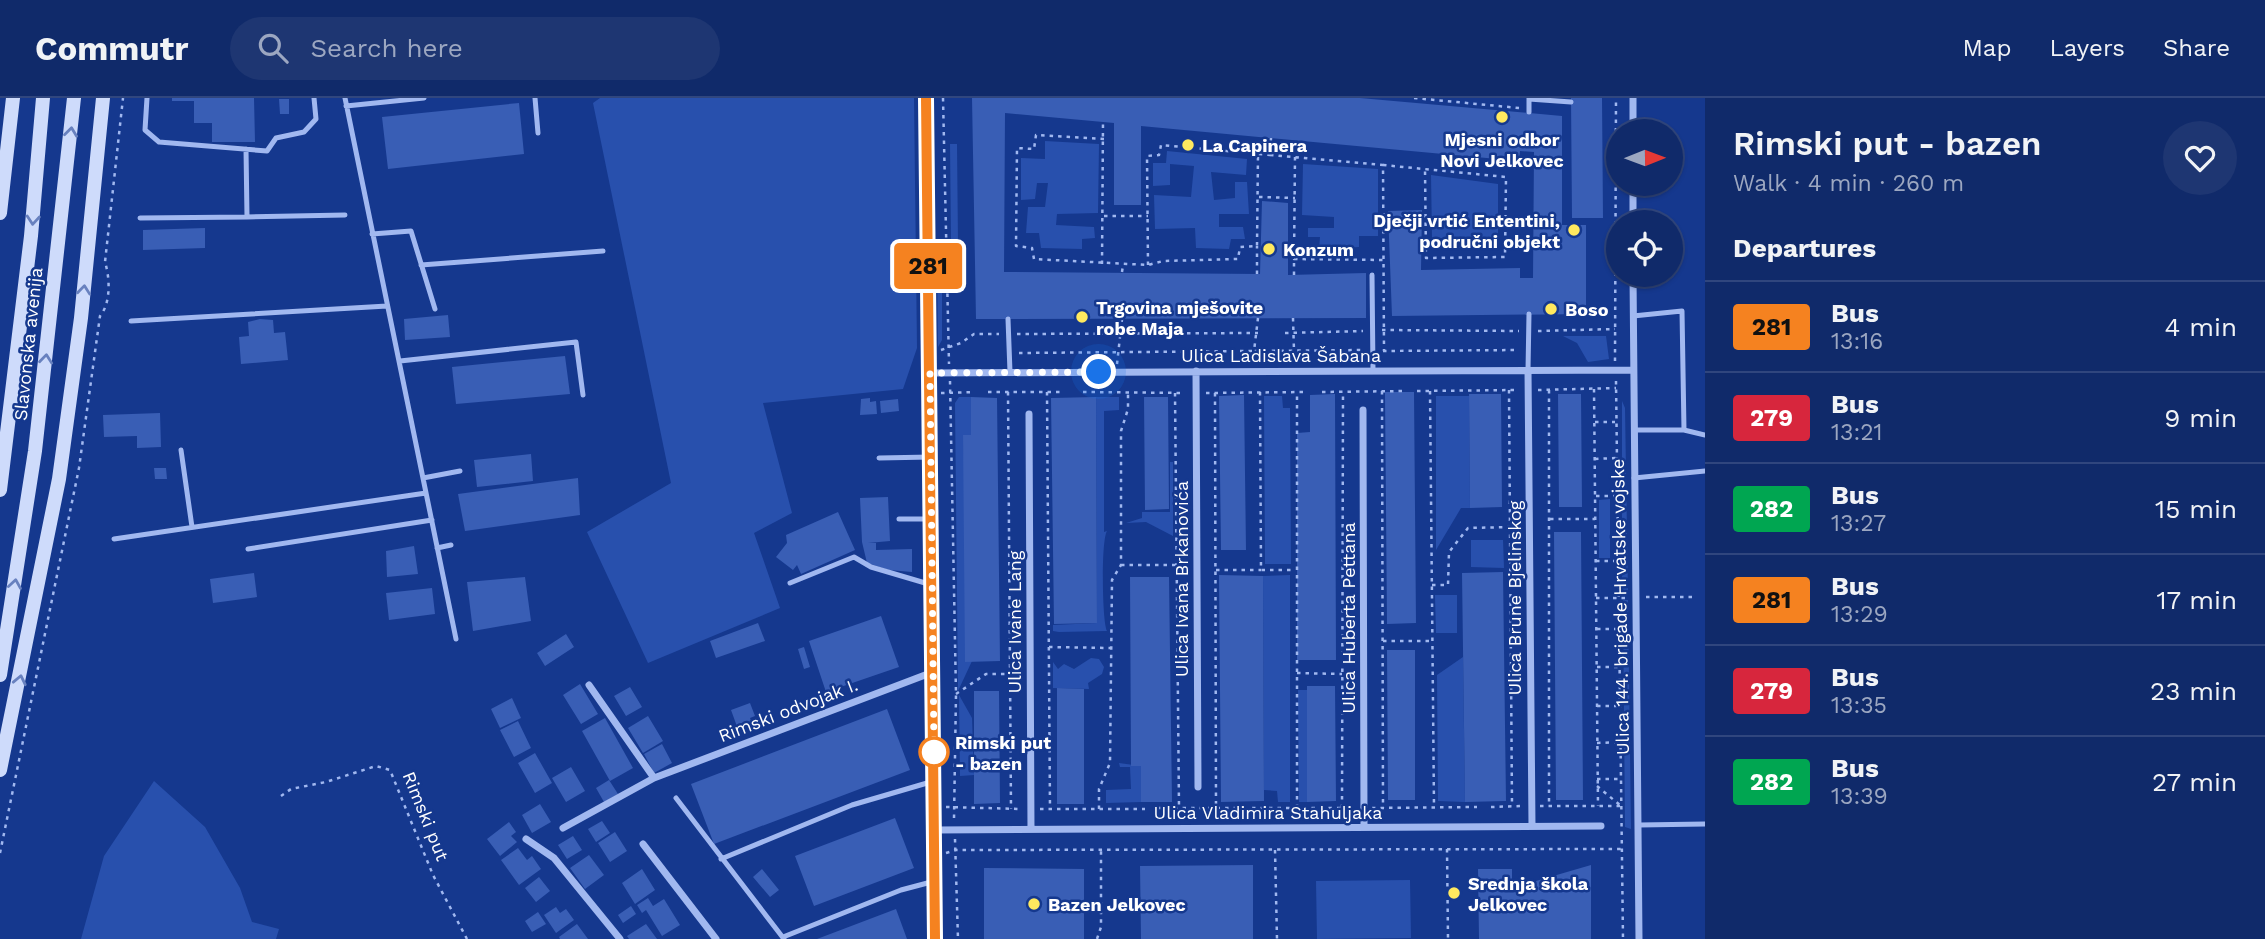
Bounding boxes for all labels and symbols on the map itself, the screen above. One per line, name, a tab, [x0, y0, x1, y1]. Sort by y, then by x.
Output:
marker: Mjesni odbor Novi Jelkovec	[1494, 109, 1510, 125]
north arrow	[1606, 119, 1684, 196]
one-way arrow	[63, 127, 78, 138]
place label: Mjesni odbor Novi Jelkovec	[1440, 129, 1564, 171]
place label: La Capinera	[1202, 135, 1308, 156]
marker: La Capinera	[1180, 137, 1196, 153]
place label: Dječji vrtić Ententini, područni objekt	[1373, 210, 1560, 252]
one-way arrow	[26, 215, 41, 226]
marker: Dječji vrtić Ententini, područni objekt	[1566, 222, 1582, 238]
place label: Konzum	[1283, 239, 1354, 260]
marker: Konzum	[1261, 241, 1277, 257]
line badge: 281	[888, 243, 968, 289]
street label: Slavonska avenija	[9, 266, 47, 422]
one-way arrow	[76, 284, 91, 295]
place label: Trgovina mješovite robe Maja	[1096, 297, 1263, 339]
place label: Boso	[1565, 299, 1609, 320]
marker: Boso	[1543, 301, 1559, 317]
marker: Trgovina mješovite robe Maja	[1074, 309, 1090, 325]
street label: Ulica Ladislava Šabana	[1181, 345, 1381, 366]
one-way arrow	[38, 353, 53, 364]
your location	[1081, 354, 1116, 389]
street label: Ulica 144. brigade Hrvatske vojske	[1607, 459, 1633, 755]
street label: Ulica Ivana Brkanovića	[1171, 481, 1192, 677]
street label: Ulica Brune Bjelinskog	[1504, 500, 1525, 695]
street label: Ulica Huberta Pettana	[1338, 522, 1359, 714]
street label: Ulica Ivane Lang	[1004, 550, 1025, 693]
one-way arrow	[7, 578, 22, 590]
one-way arrow	[11, 674, 26, 686]
street label: Rimski odvojak I.	[715, 674, 861, 746]
place label: Rimski put - bazen	[955, 732, 1051, 774]
marker: Rimski put - bazen	[919, 737, 949, 767]
street label: Rimski put	[399, 768, 454, 864]
street label: Ulica Vladimira Stahuljaka	[1154, 802, 1382, 823]
place label: Srednja škola Jelkovec	[1468, 873, 1589, 915]
marker: Srednja škola Jelkovec	[1446, 885, 1462, 901]
place label: Bazen Jelkovec	[1048, 894, 1186, 915]
marker: Bazen Jelkovec	[1026, 896, 1042, 912]

